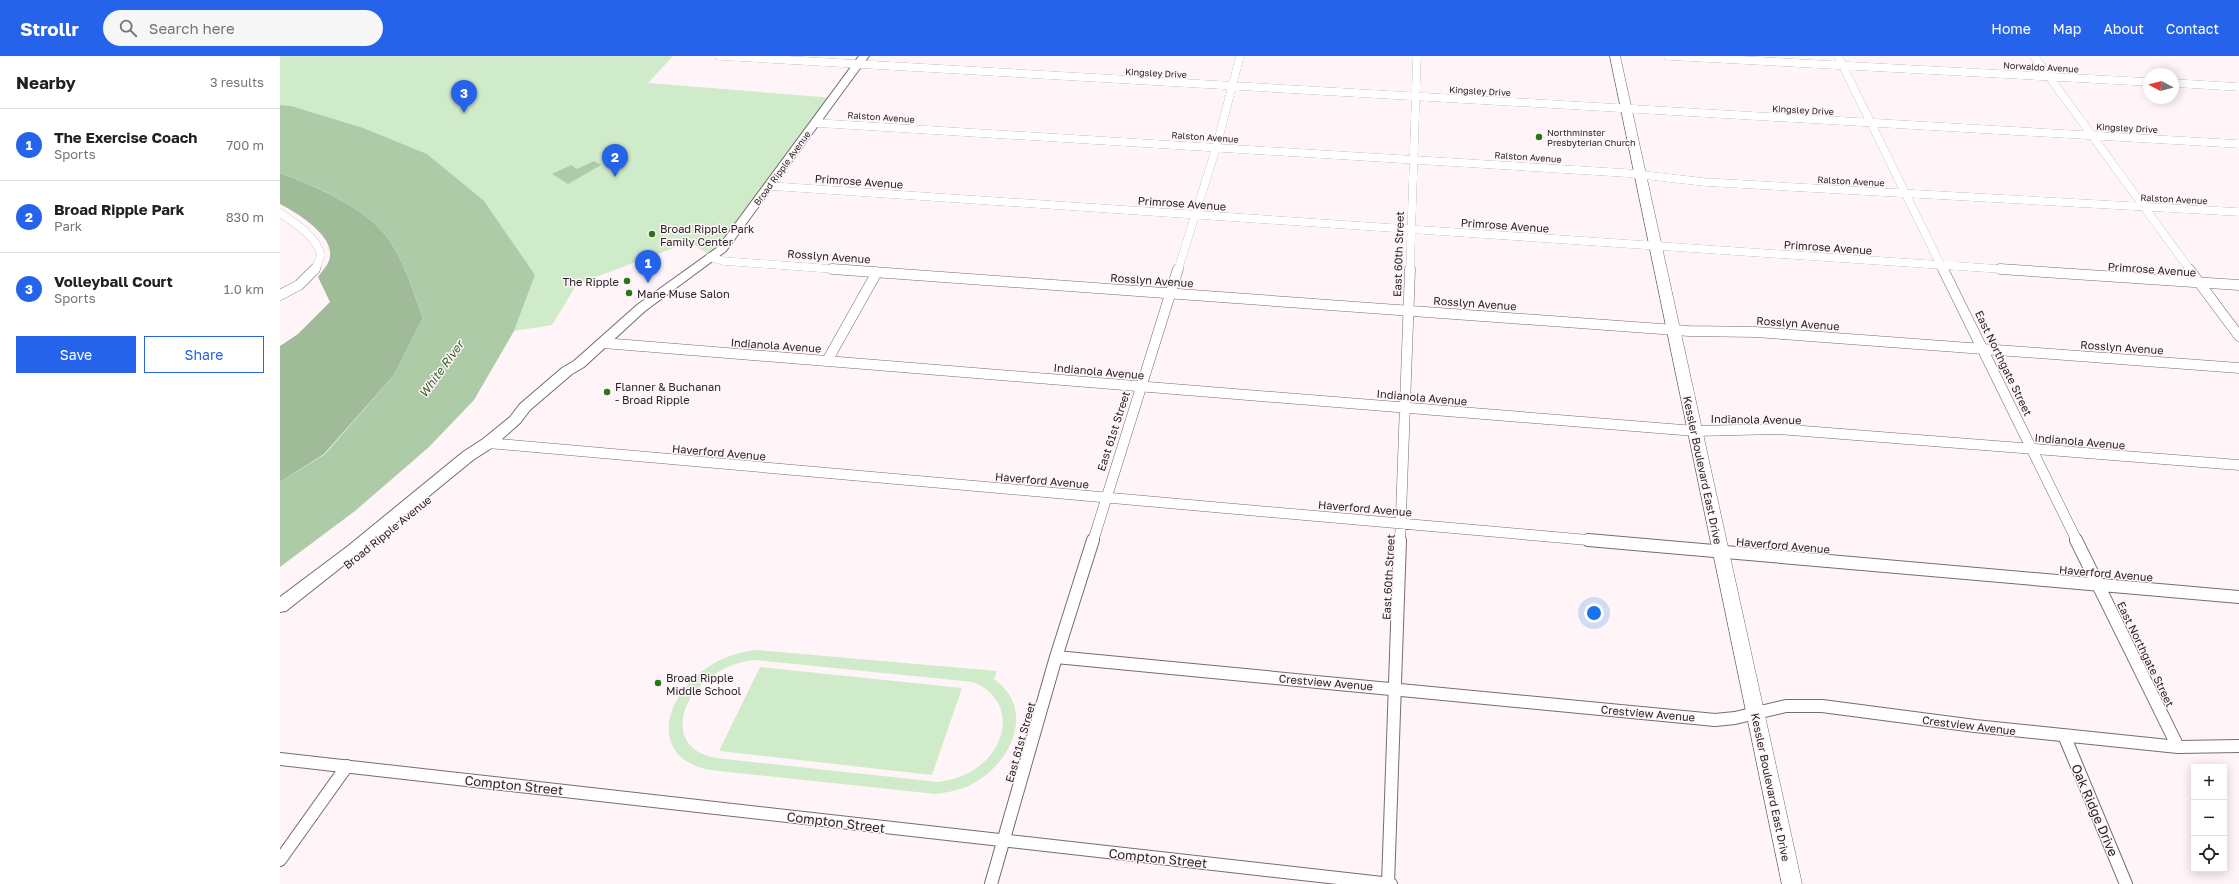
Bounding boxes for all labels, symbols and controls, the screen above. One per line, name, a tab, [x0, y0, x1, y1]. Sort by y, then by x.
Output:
search box	[103, 10, 383, 46]
text: Strollr	[20, 17, 79, 40]
icon: search	[117, 17, 139, 39]
text: Search here	[149, 19, 235, 37]
text: Home	[1991, 20, 2031, 37]
text: Map	[2053, 20, 2081, 37]
text: About	[2103, 20, 2144, 37]
text: Contact	[2166, 20, 2219, 37]
street label: Norwaldo Avenue	[2003, 60, 2079, 74]
street label: Kingsley Drive	[1125, 66, 1187, 80]
north arrow	[2143, 68, 2179, 104]
text: Nearby	[16, 72, 76, 93]
text: 3 results	[210, 74, 264, 90]
pin: 3	[451, 80, 477, 113]
street label: Kingsley Drive	[1449, 84, 1511, 98]
street label: Kingsley Drive	[1772, 103, 1834, 117]
street label: Ralston Avenue	[847, 109, 915, 125]
street label: Kingsley Drive	[2096, 121, 2158, 135]
place label: Northminster Presbyterian Church	[1547, 127, 1636, 148]
text: The Exercise Coach	[54, 128, 197, 146]
street label: Broad Ripple Avenue	[751, 129, 813, 207]
street label: Ralston Avenue	[1171, 129, 1239, 145]
marker: Northminster Presbyterian Church	[1534, 132, 1544, 142]
text: 1	[26, 137, 32, 153]
text: 700 m	[226, 137, 264, 153]
pin: 2	[602, 144, 628, 177]
text: Sports	[54, 146, 96, 162]
street label: Ralston Avenue	[1494, 149, 1562, 165]
street label: Primrose Avenue	[814, 171, 904, 191]
street label: Ralston Avenue	[1817, 174, 1885, 188]
street label: Ralston Avenue	[2140, 192, 2208, 206]
street label: Primrose Avenue	[1137, 193, 1227, 213]
text: Broad Ripple Park	[54, 200, 185, 218]
text: 2	[25, 209, 33, 225]
text: 830 m	[226, 209, 264, 225]
street label: East 60th Street	[1390, 211, 1406, 297]
street label: Primrose Avenue	[1460, 215, 1550, 235]
text: Park	[54, 218, 82, 234]
place label: Broad Ripple Park Family Center	[660, 222, 754, 248]
marker: Broad Ripple Park Family Center	[647, 229, 657, 239]
street label: Primrose Avenue	[1783, 237, 1873, 257]
street label: Rosslyn Avenue	[787, 247, 871, 265]
pin: 1	[635, 250, 661, 283]
street label: Primrose Avenue	[2107, 259, 2197, 279]
street label: Rosslyn Avenue	[1110, 271, 1194, 289]
text: Volleyball Court	[54, 272, 173, 290]
place label: The Ripple	[563, 275, 619, 288]
marker: The Ripple	[622, 276, 632, 286]
text: 3	[25, 281, 33, 297]
text: 1.0 km	[224, 281, 264, 297]
place label: Mane Muse Salon	[637, 287, 730, 300]
marker: Mane Muse Salon	[624, 288, 634, 298]
text: Sports	[54, 290, 96, 306]
street label: Rosslyn Avenue	[1433, 294, 1517, 312]
street label: East Northgate Street	[1973, 308, 2035, 418]
street label: Rosslyn Avenue	[1756, 314, 1840, 332]
street label: Indianola Avenue	[730, 335, 822, 355]
button: Save	[16, 336, 136, 373]
button: Share	[144, 336, 264, 373]
water label: White River	[415, 336, 468, 400]
street label: Rosslyn Avenue	[2080, 338, 2164, 356]
street label: Indianola Avenue	[1053, 361, 1145, 381]
place label: Flanner & Buchanan - Broad Ripple	[615, 380, 721, 406]
marker: Flanner & Buchanan - Broad Ripple	[602, 387, 612, 397]
street label: Indianola Avenue	[1376, 387, 1468, 407]
street label: East 61st Street	[1094, 389, 1132, 473]
street label: Kessler Boulevard East Drive	[1681, 395, 1725, 545]
street label: Indianola Avenue	[1710, 412, 1802, 426]
street label: Indianola Avenue	[2034, 431, 2126, 451]
street label: Haverford Avenue	[672, 441, 766, 463]
street label: Haverford Avenue	[995, 469, 1089, 491]
street label: Broad Ripple Avenue	[340, 493, 434, 571]
street label: Haverford Avenue	[1318, 497, 1412, 519]
street label: East 60th Street	[1379, 534, 1397, 620]
street label: Haverford Avenue	[1736, 534, 1830, 556]
street label: Haverford Avenue	[2059, 562, 2153, 584]
street label: East Northgate Street	[2115, 599, 2177, 709]
your location	[1584, 603, 1604, 623]
place label: Broad Ripple Middle School	[666, 671, 741, 697]
street label: Crestview Avenue	[1278, 671, 1374, 693]
marker: Broad Ripple Middle School	[653, 678, 663, 688]
street label: East 61st Street	[1002, 700, 1038, 784]
street label: Crestview Avenue	[1600, 702, 1696, 724]
street label: Kessler Boulevard East Drive	[1749, 712, 1793, 862]
street label: Crestview Avenue	[1921, 713, 2017, 737]
street label: Oak Ridge Drive	[2068, 761, 2122, 859]
map controls	[2191, 764, 2227, 872]
button: +	[2191, 764, 2227, 800]
street label: Compton Street	[464, 772, 564, 798]
button: −	[2191, 800, 2227, 836]
street label: Compton Street	[786, 808, 886, 836]
button: locate	[2191, 836, 2227, 872]
street label: Compton Street	[1108, 845, 1208, 871]

